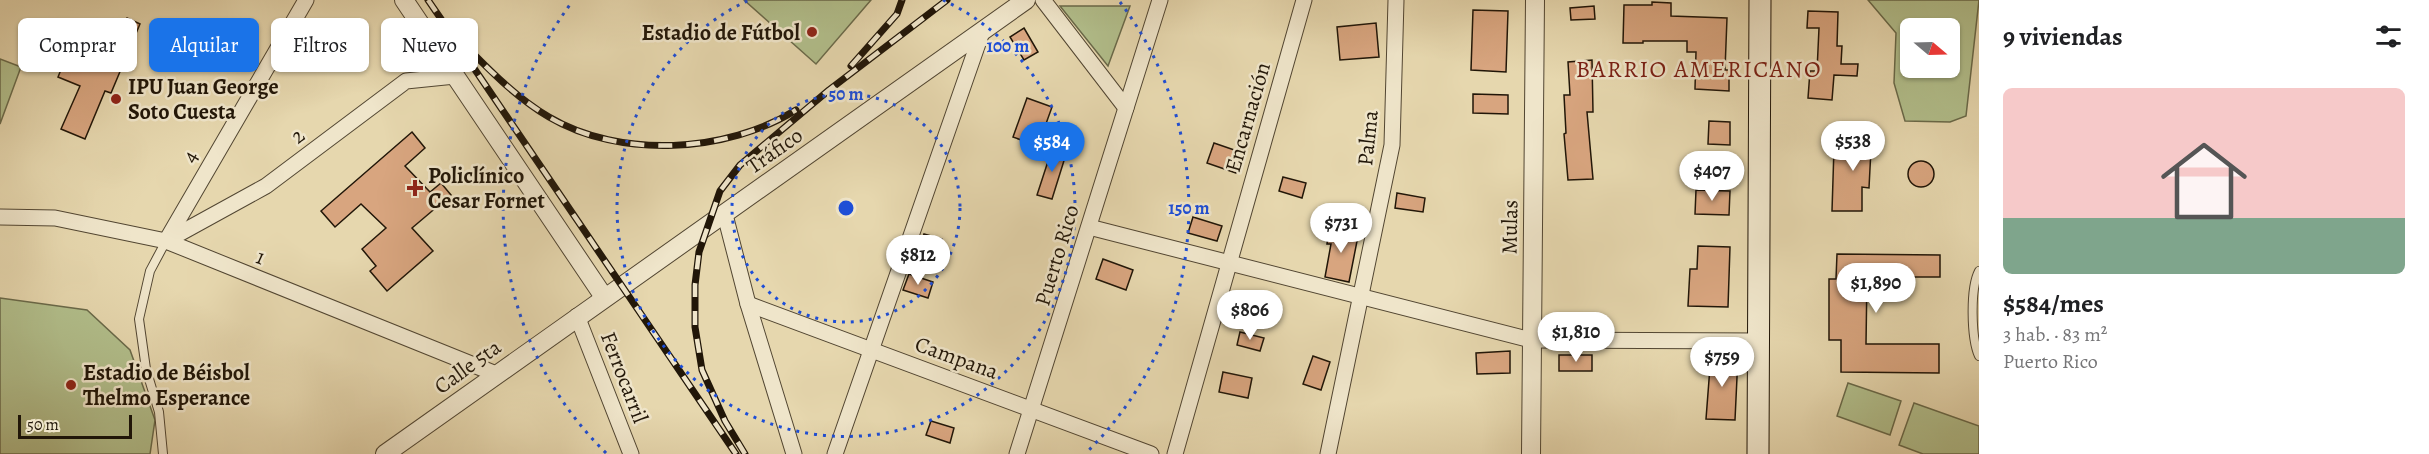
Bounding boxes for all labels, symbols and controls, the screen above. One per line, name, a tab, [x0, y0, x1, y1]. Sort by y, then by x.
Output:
chip: Comprar	[18, 18, 137, 72]
chip: Alquilar	[149, 18, 259, 72]
chip: Filtros	[271, 18, 369, 72]
chip: Nuevo	[381, 18, 478, 72]
place label: Estadio de Fútbol	[642, 18, 800, 48]
north arrow	[1900, 18, 1960, 78]
map controls	[1900, 18, 1960, 78]
text: 9 viviendas	[2003, 19, 2123, 54]
icon: filters	[2372, 20, 2405, 53]
marker: Estadio de Fútbol	[805, 25, 819, 39]
text: 100 m	[987, 34, 1029, 58]
district label: BARRIO AMERICANO	[1576, 53, 1822, 85]
street label: Encarnación	[1218, 59, 1278, 176]
place label: IPU Juan George Soto Cuesta	[128, 72, 279, 127]
text: 50 m	[829, 82, 863, 106]
marker: IPU Juan George Soto Cuesta	[109, 92, 123, 106]
street label: Palma	[1350, 108, 1386, 167]
street label: 2	[284, 121, 311, 151]
street label: Tráfico	[740, 121, 809, 181]
pin: $538	[1817, 121, 1889, 172]
pin: $584	[1016, 122, 1088, 173]
text: $538	[1835, 127, 1871, 154]
icon: home	[2150, 127, 2258, 235]
text: $584	[1034, 128, 1070, 155]
street label: 4	[174, 145, 205, 168]
pin: $407	[1676, 151, 1748, 202]
text: $407	[1693, 157, 1731, 184]
place label: Policlínico Cesar Fornet	[428, 161, 545, 216]
marker: Policlínico Cesar Fornet	[406, 179, 424, 197]
text: 150 m	[1168, 196, 1210, 220]
centre of rings	[836, 198, 856, 218]
street label: Mulas	[1495, 199, 1525, 255]
street label: Puerto Rico	[1027, 201, 1087, 310]
pin: $731	[1305, 203, 1377, 254]
text: $731	[1324, 209, 1358, 236]
pin: $812	[882, 235, 954, 286]
text: $812	[900, 241, 936, 268]
street label: 1	[251, 242, 270, 272]
pin: $1,890	[1827, 263, 1925, 314]
text: $1,890	[1851, 269, 1901, 296]
text: $584/mes	[2003, 286, 2104, 321]
pin: $806	[1214, 290, 1286, 341]
text: $806	[1231, 296, 1269, 323]
pin: $1,810	[1527, 312, 1625, 363]
text: $1,810	[1552, 318, 1600, 345]
text: 3 hab. · 83 m²	[2003, 321, 2107, 348]
street label: Ferrocarril	[593, 327, 655, 427]
street label: Campana	[911, 329, 1003, 387]
street label: Calle 5ta	[428, 332, 508, 401]
pin: $759	[1686, 337, 1758, 388]
text: $759	[1704, 343, 1740, 370]
text: Puerto Rico	[2003, 348, 2098, 375]
place label: Estadio de Béisbol Thelmo Esperance	[83, 358, 250, 413]
marker: Estadio de Béisbol Thelmo Esperance	[64, 378, 78, 392]
scale bar	[18, 412, 132, 440]
text: 50 m	[27, 414, 59, 436]

